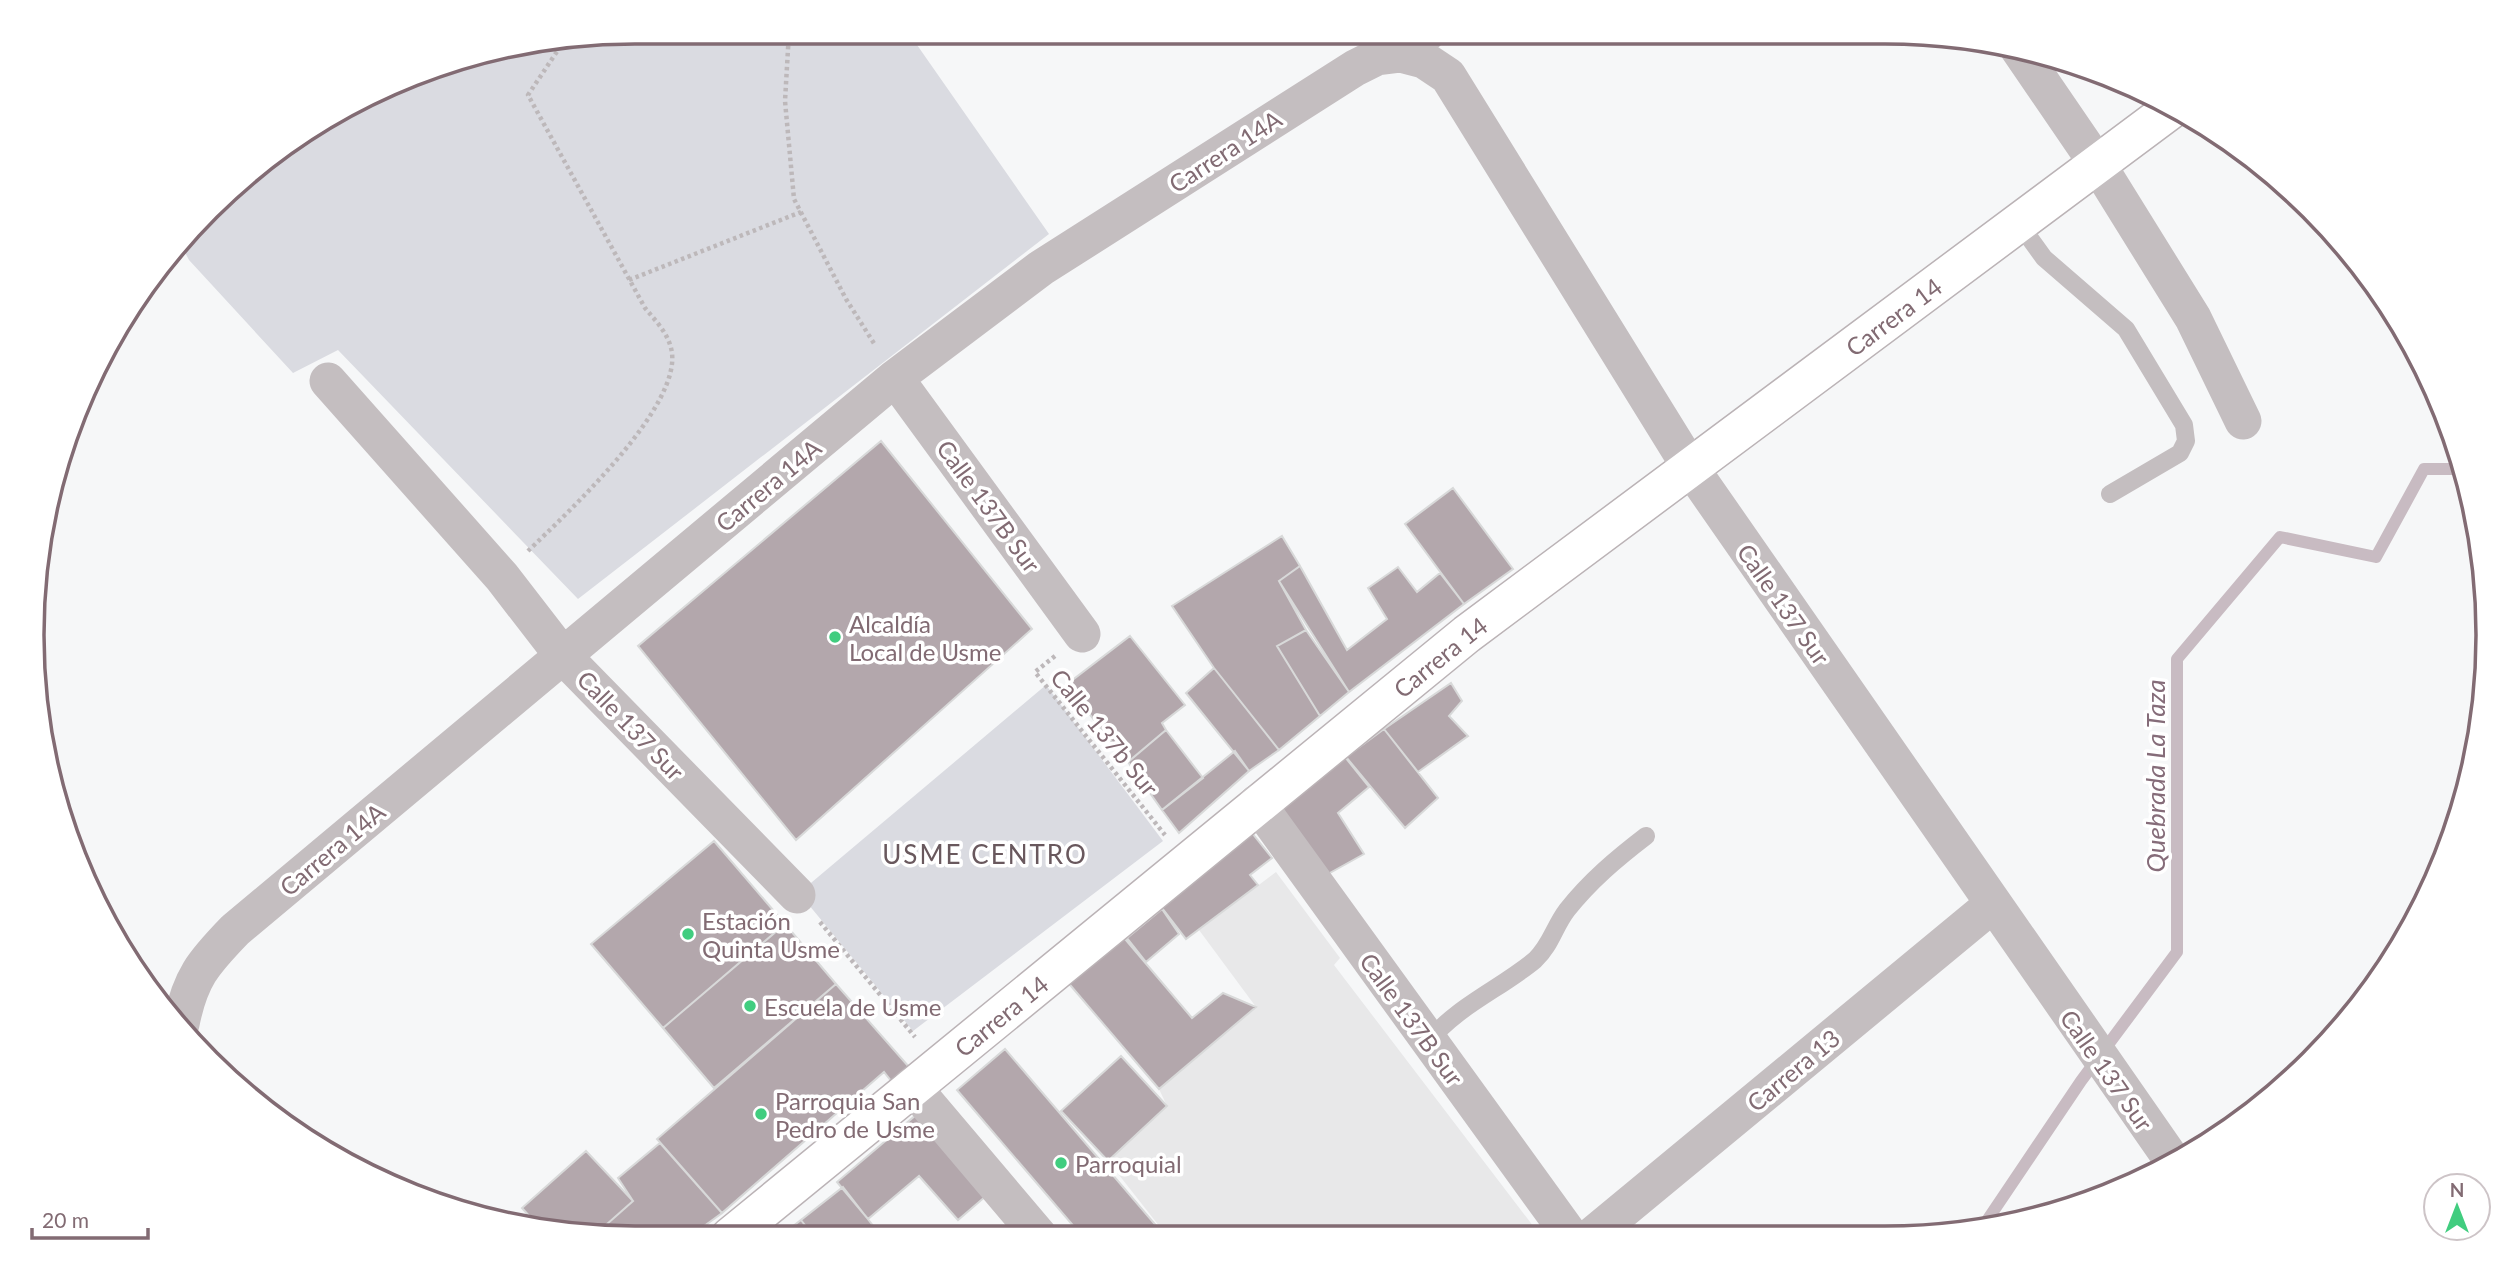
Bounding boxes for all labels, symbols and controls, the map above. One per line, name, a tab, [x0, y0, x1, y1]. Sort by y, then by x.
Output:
street label: Carrera 14A	[1163, 103, 1287, 198]
street label: Carrera 14	[1840, 271, 1947, 361]
street label: Carrera 14A	[710, 432, 827, 537]
street label: Calle 137B Sur	[931, 434, 1047, 578]
street label: Calle 137 Sur	[1732, 538, 1836, 670]
place label: Alcaldía Local de Usme	[849, 609, 1001, 666]
street label: Carrera 14	[1387, 610, 1492, 703]
marker: Alcaldía Local de Usme	[827, 629, 843, 645]
street label: Calle 137b Sur	[1045, 663, 1165, 801]
street label: Calle 137 Sur	[572, 664, 691, 786]
water label: Quebrada La Taza	[2139, 680, 2171, 873]
street label: Carrera 14A	[274, 796, 391, 901]
district label: USME CENTRO	[882, 838, 1088, 870]
place label: Estación Quinta Usme	[702, 906, 840, 963]
marker: Estación Quinta Usme	[680, 926, 696, 942]
street label: Calle 137B Sur	[1354, 947, 1470, 1091]
street label: Carrera 14	[948, 969, 1054, 1062]
place label: Escuela de Usme	[764, 992, 941, 1021]
marker: Escuela de Usme	[742, 998, 758, 1014]
street label: Calle 137 Sur	[2055, 1004, 2159, 1136]
street label: Carrera 13	[1741, 1023, 1845, 1117]
place label: Parroquia San Pedro de Usme	[775, 1086, 935, 1143]
marker: Parroquia San Pedro de Usme	[753, 1106, 769, 1122]
place label: Parroquial	[1075, 1149, 1182, 1178]
marker: Parroquial	[1053, 1155, 1069, 1171]
north arrow	[2422, 1172, 2492, 1242]
text: N	[2450, 1178, 2464, 1201]
scale bar	[32, 1196, 147, 1240]
text: 20 m	[42, 1207, 89, 1232]

